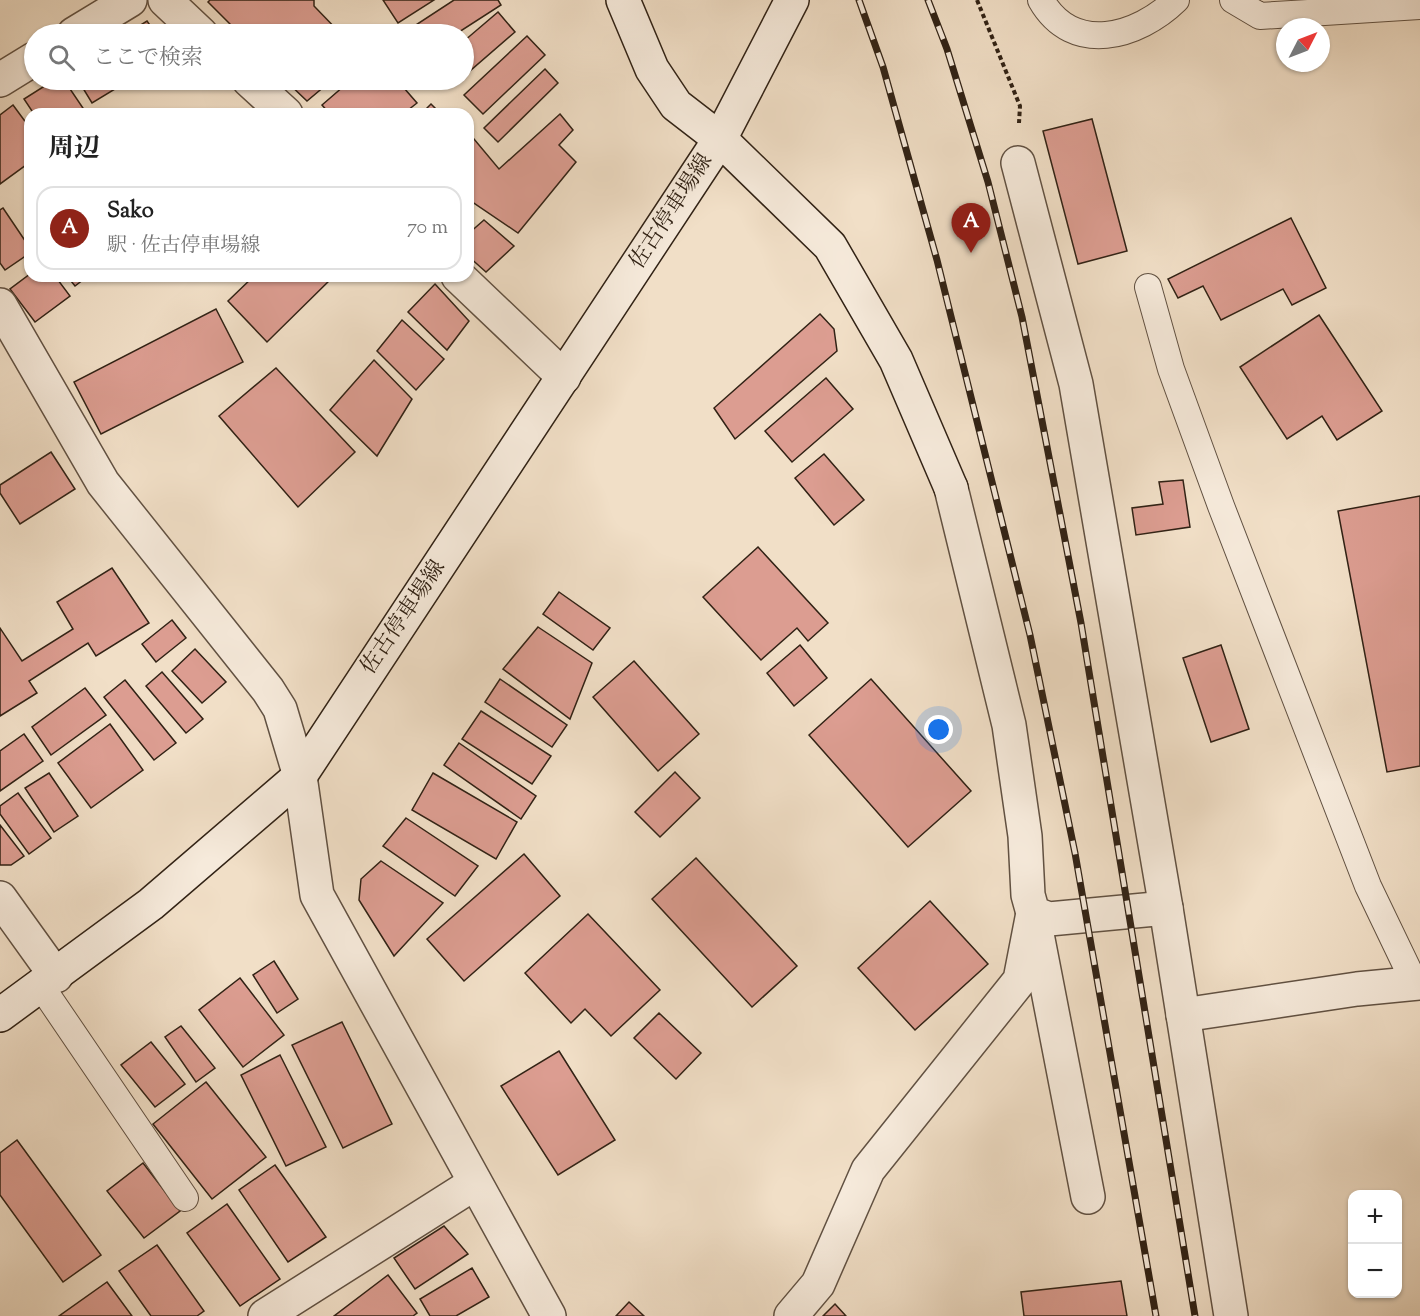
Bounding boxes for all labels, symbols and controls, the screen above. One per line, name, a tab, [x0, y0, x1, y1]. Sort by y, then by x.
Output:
north arrow	[1276, 18, 1330, 72]
search box	[24, 24, 474, 90]
icon: search	[45, 41, 78, 74]
text: ここで検索	[93, 43, 203, 75]
text: 周辺	[48, 131, 100, 168]
street label: 佐古停車場線	[623, 148, 721, 276]
text: Sako	[107, 196, 154, 228]
pin: A	[952, 204, 990, 253]
text: A	[61, 214, 78, 243]
text: 70 m	[407, 214, 448, 243]
text: 駅 · 佐古停車場線	[107, 232, 261, 261]
street label: 佐古停車場線	[354, 554, 454, 682]
your location	[924, 715, 953, 744]
map controls	[1348, 1190, 1402, 1298]
button: +	[1348, 1190, 1402, 1244]
button: −	[1348, 1244, 1402, 1298]

